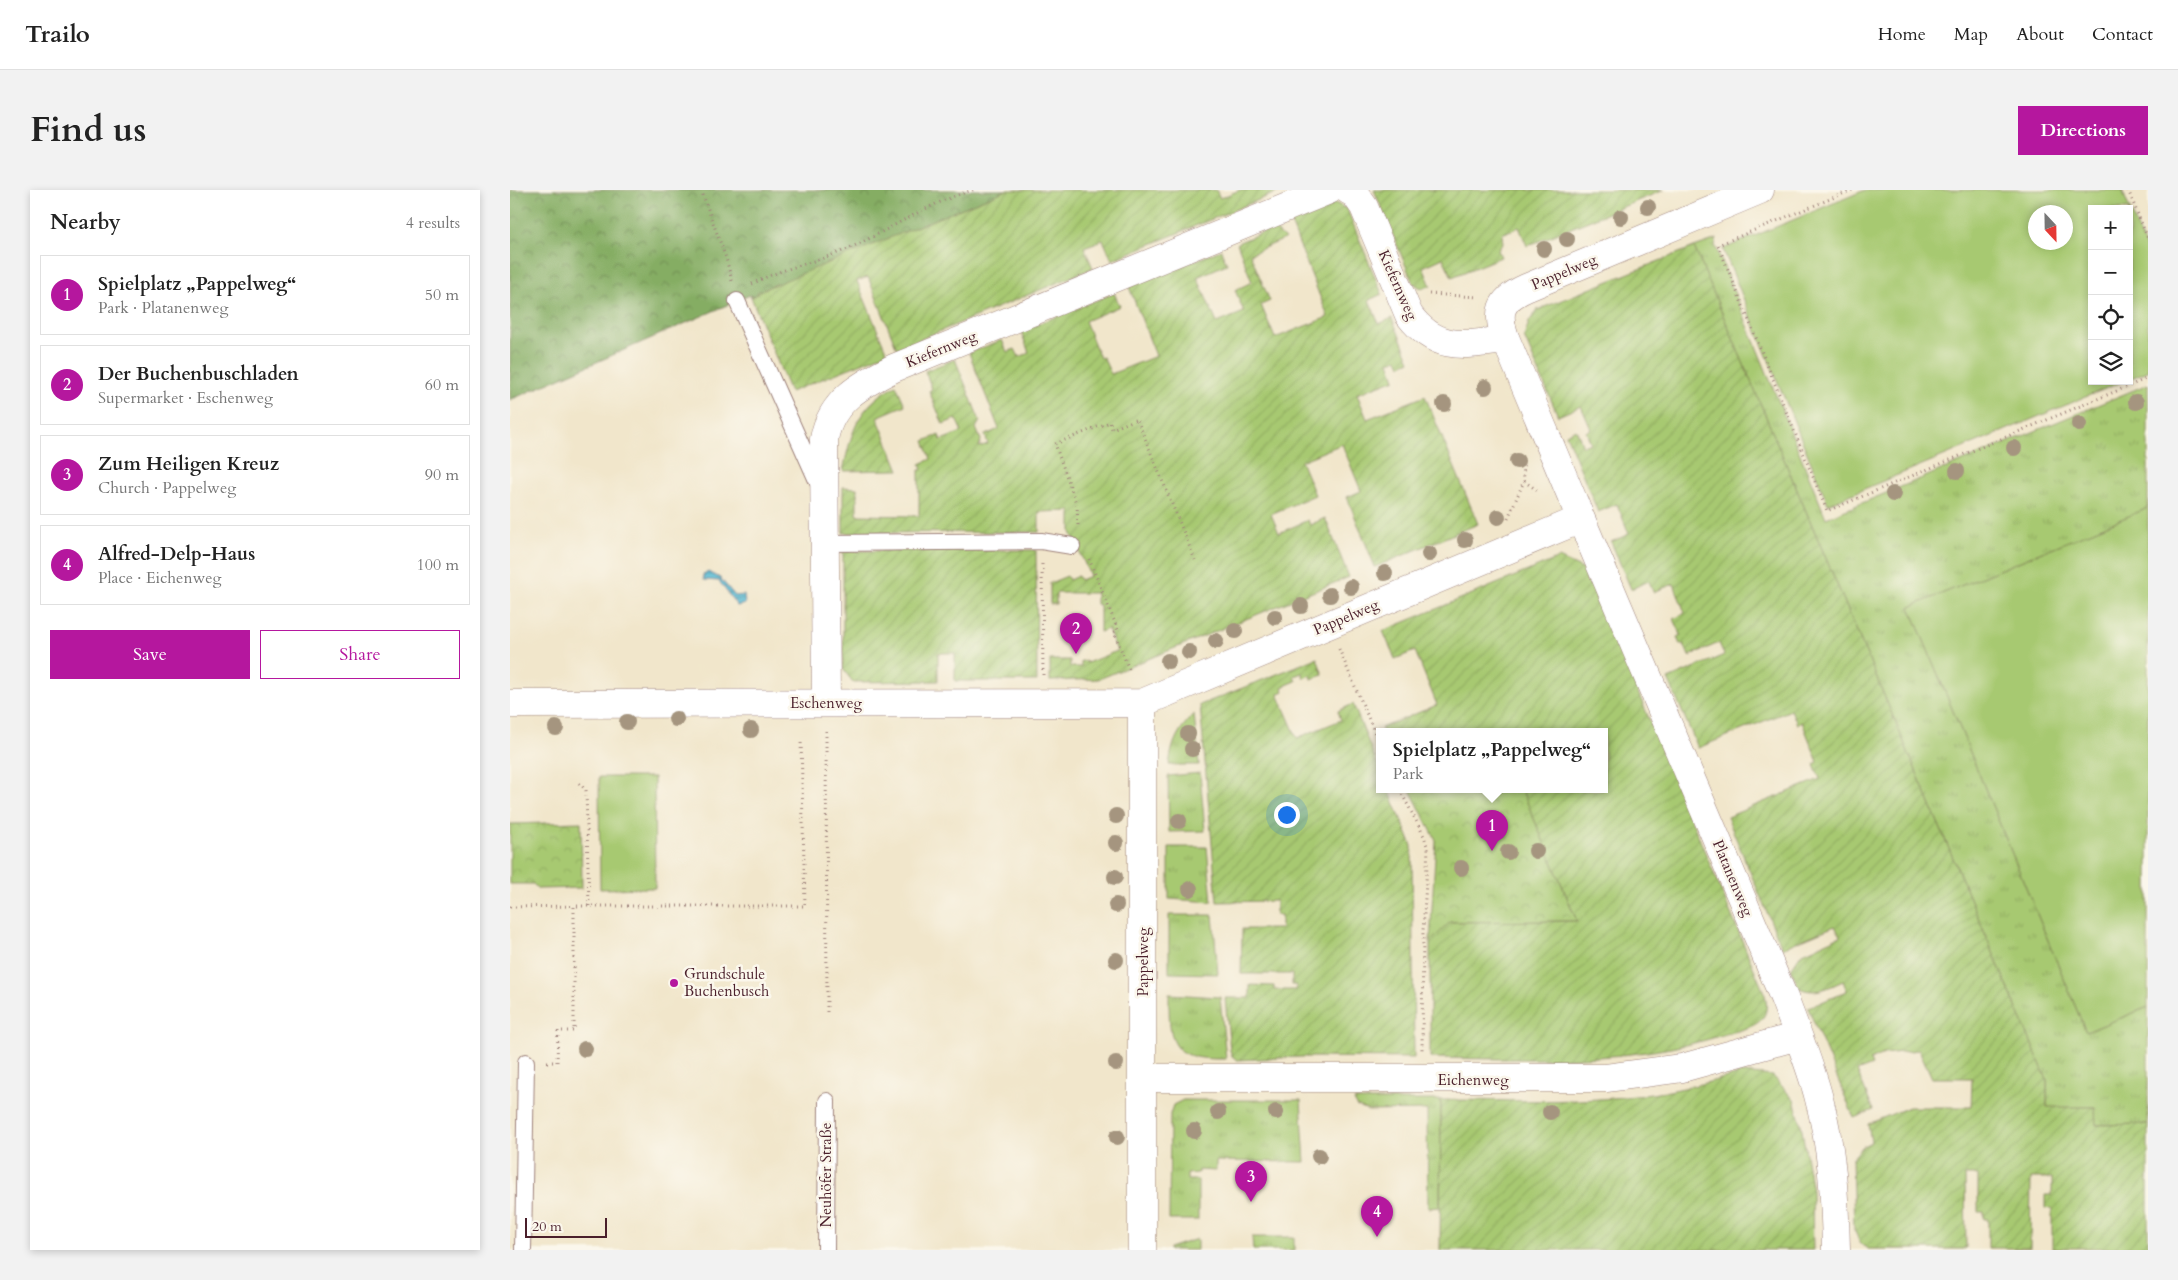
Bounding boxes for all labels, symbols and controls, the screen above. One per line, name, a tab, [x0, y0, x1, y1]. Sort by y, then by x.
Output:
text: Trailo	[25, 18, 90, 51]
text: Home	[1878, 22, 1926, 47]
text: Map	[1954, 22, 1988, 47]
text: About	[2016, 22, 2064, 47]
text: Contact	[2092, 22, 2153, 47]
text: Find us	[30, 106, 146, 154]
button: Directions	[2018, 106, 2148, 155]
north arrow	[2028, 205, 2073, 250]
map controls	[2088, 205, 2133, 385]
button: +	[2088, 205, 2133, 250]
text: Nearby	[50, 208, 121, 237]
text: 4 results	[406, 212, 460, 234]
street label: Kiefernweg	[1374, 247, 1423, 324]
street label: Pappelweg	[1528, 249, 1600, 295]
button: −	[2088, 250, 2133, 295]
text: Spielplatz „Pappelweg“	[98, 271, 296, 297]
text: 1	[63, 284, 71, 306]
text: 50 m	[425, 284, 459, 306]
button: locate	[2088, 295, 2133, 340]
text: Park · Platanenweg	[98, 297, 228, 319]
street label: Kiefernweg	[903, 325, 980, 372]
button: layers	[2088, 340, 2133, 385]
text: Der Buchenbuschladen	[98, 361, 299, 387]
text: 2	[63, 374, 71, 396]
text: 60 m	[425, 374, 459, 396]
text: Supermarket · Eschenweg	[98, 387, 273, 409]
text: Zum Heiligen Kreuz	[98, 451, 279, 477]
text: 3	[63, 464, 71, 486]
text: 90 m	[425, 464, 459, 486]
text: Church · Pappelweg	[98, 477, 236, 499]
text: Alfred-Delp-Haus	[98, 541, 255, 567]
text: 4	[63, 554, 71, 576]
text: 100 m	[417, 554, 459, 576]
text: Place · Eichenweg	[98, 567, 222, 589]
street label: Pappelweg	[1310, 594, 1382, 640]
pin: 2	[1060, 613, 1092, 654]
button: Save	[50, 630, 250, 679]
button: Share	[260, 630, 460, 679]
street label: Eschenweg	[790, 693, 863, 713]
popup	[1376, 728, 1608, 793]
text: Spielplatz „Pappelweg“	[1393, 737, 1591, 763]
text: Park	[1393, 763, 1424, 785]
your location	[1274, 802, 1300, 828]
pin: 1	[1476, 810, 1508, 851]
street label: Platanenweg	[1708, 837, 1758, 920]
street label: Pappelweg	[1133, 927, 1153, 997]
place label: Grundschule Buchenbusch	[684, 964, 770, 1001]
marker: Grundschule Buchenbusch	[668, 977, 680, 989]
street label: Eichenweg	[1437, 1070, 1509, 1090]
street label: Neuhöfer Straße	[816, 1122, 836, 1228]
pin: 3	[1235, 1161, 1267, 1202]
pin: 4	[1361, 1196, 1393, 1237]
scale bar	[525, 1215, 608, 1238]
text: 20 m	[532, 1217, 562, 1236]

